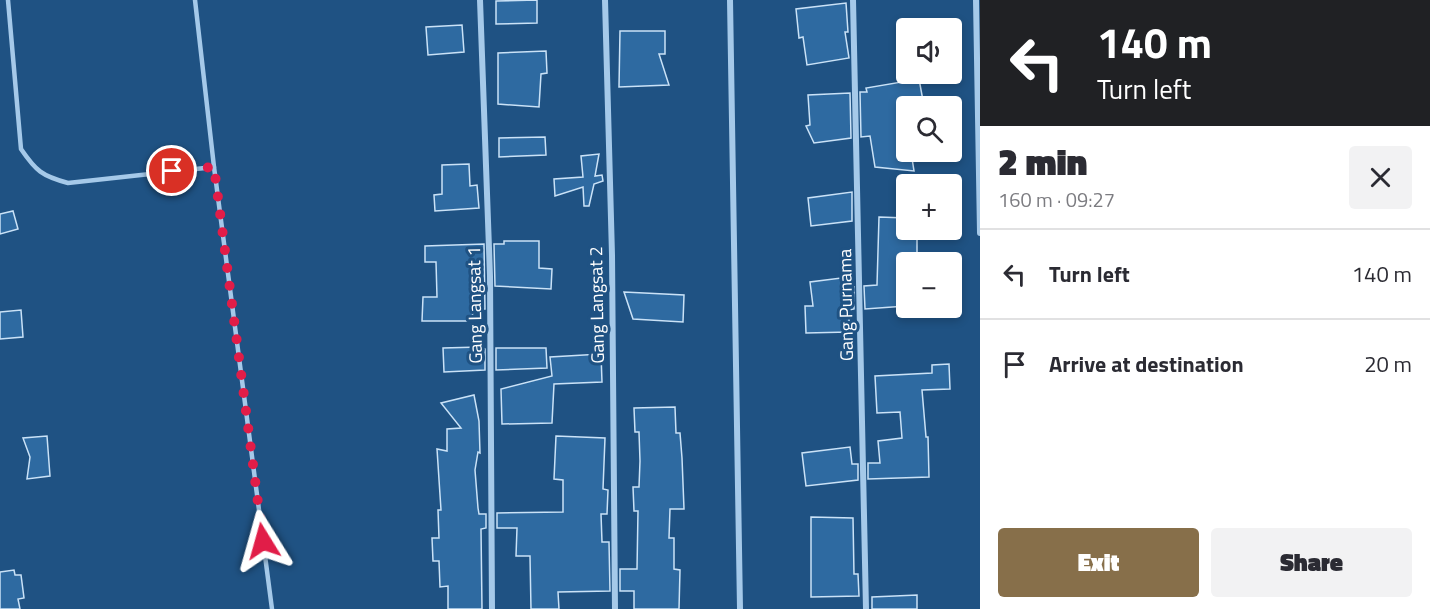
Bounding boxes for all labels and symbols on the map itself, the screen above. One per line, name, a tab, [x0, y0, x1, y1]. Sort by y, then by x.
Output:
pin	[146, 145, 197, 196]
street label: Gang Langsat 1	[460, 246, 489, 364]
street label: Gang Langsat 2	[582, 246, 611, 364]
street label: Gang Purnama	[831, 249, 860, 361]
position arrow	[231, 509, 295, 573]

